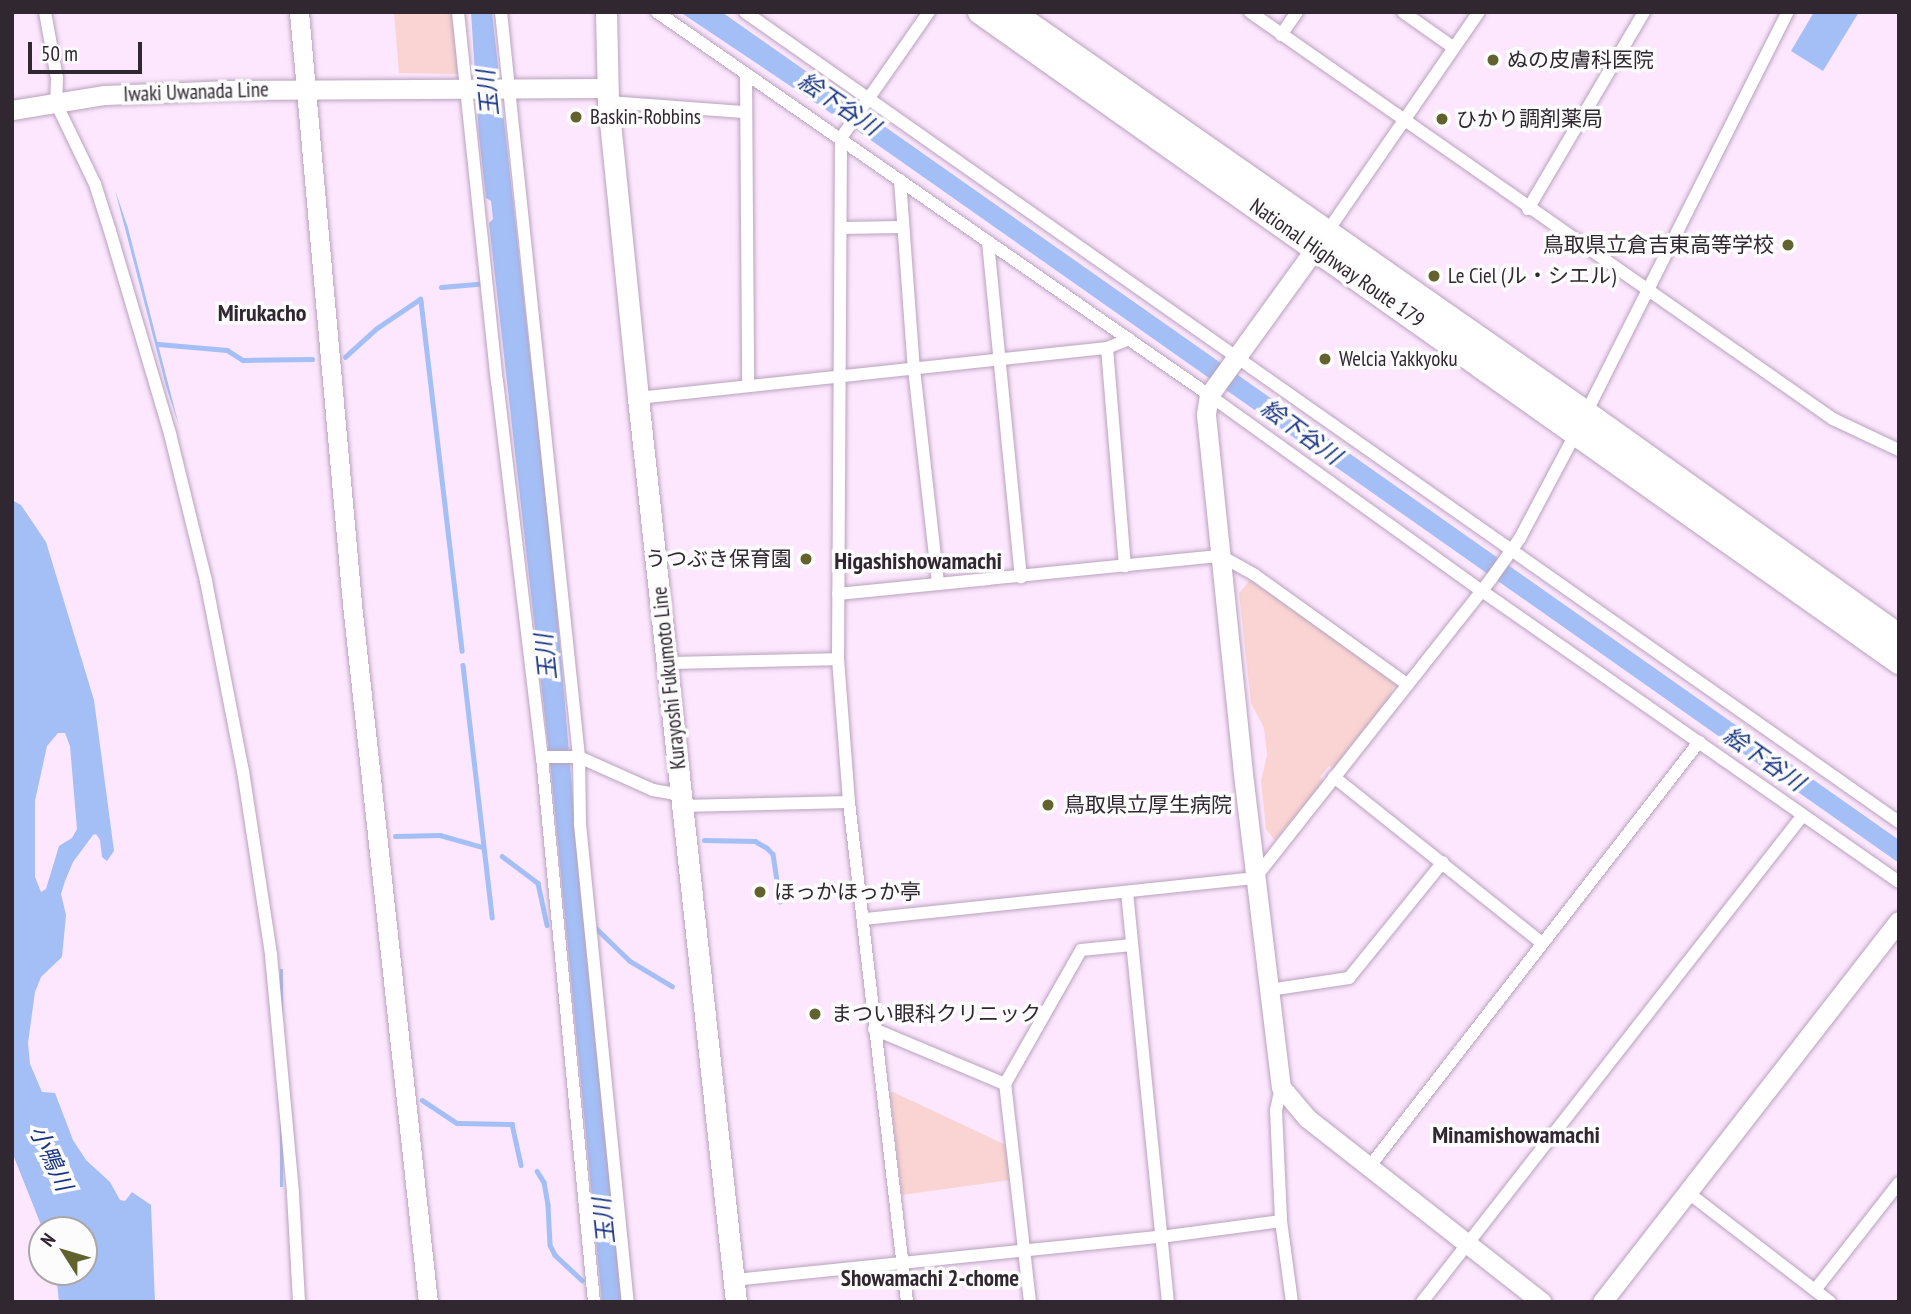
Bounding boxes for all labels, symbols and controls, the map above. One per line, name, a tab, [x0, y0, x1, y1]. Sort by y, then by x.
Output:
scale bar	[32, 28, 145, 72]
text: 50 m	[41, 40, 78, 67]
place label: ぬの皮膚科医院	[1507, 47, 1654, 73]
marker: ぬの皮膚科医院	[1485, 52, 1501, 68]
water label: 絵下谷川	[793, 67, 885, 141]
water label: 玉川	[472, 69, 504, 117]
street label: Iwaki Uwanada Line	[123, 77, 269, 107]
place label: Baskin-Robbins	[590, 104, 701, 130]
place label: ひかり調剤薬局	[1456, 106, 1603, 132]
marker: Baskin-Robbins	[568, 109, 584, 125]
marker: ひかり調剤薬局	[1434, 111, 1450, 127]
street label: National Highway Route 179	[1245, 193, 1429, 333]
place label: 鳥取県立倉吉東高等学校	[1543, 232, 1774, 258]
marker: 鳥取県立倉吉東高等学校	[1780, 237, 1796, 253]
place label: Le Ciel (ル・シエル)	[1448, 263, 1616, 289]
marker: Le Ciel (ル・シエル)	[1426, 268, 1442, 284]
district label: Mirukacho	[218, 299, 306, 327]
place label: Welcia Yakkyoku	[1339, 346, 1458, 372]
marker: Welcia Yakkyoku	[1317, 351, 1333, 367]
water label: 絵下谷川	[1256, 394, 1346, 470]
place label: うつぶき保育園	[645, 546, 792, 572]
district label: Higashishowamachi	[834, 547, 1002, 575]
marker: うつぶき保育園	[798, 551, 814, 567]
street label: Kurayoshi Fukumoto Line	[647, 585, 691, 771]
water label: 玉川	[530, 633, 562, 681]
water label: 絵下谷川	[1718, 721, 1810, 797]
place label: 鳥取県立厚生病院	[1064, 792, 1232, 818]
marker: 鳥取県立厚生病院	[1038, 795, 1058, 815]
place label: ほっかほっか亭	[774, 879, 921, 905]
marker: ほっかほっか亭	[752, 884, 768, 900]
place label: まつい眼科クリニック	[831, 1001, 1041, 1027]
marker: まつい眼科クリニック	[805, 1004, 825, 1024]
water label: 小鴨川	[24, 1121, 78, 1195]
district label: Minamishowamachi	[1432, 1121, 1600, 1149]
water label: 玉川	[588, 1197, 620, 1245]
north arrow	[28, 1216, 98, 1286]
text: N	[35, 1228, 60, 1251]
district label: Showamachi 2-chome	[841, 1264, 1019, 1292]

